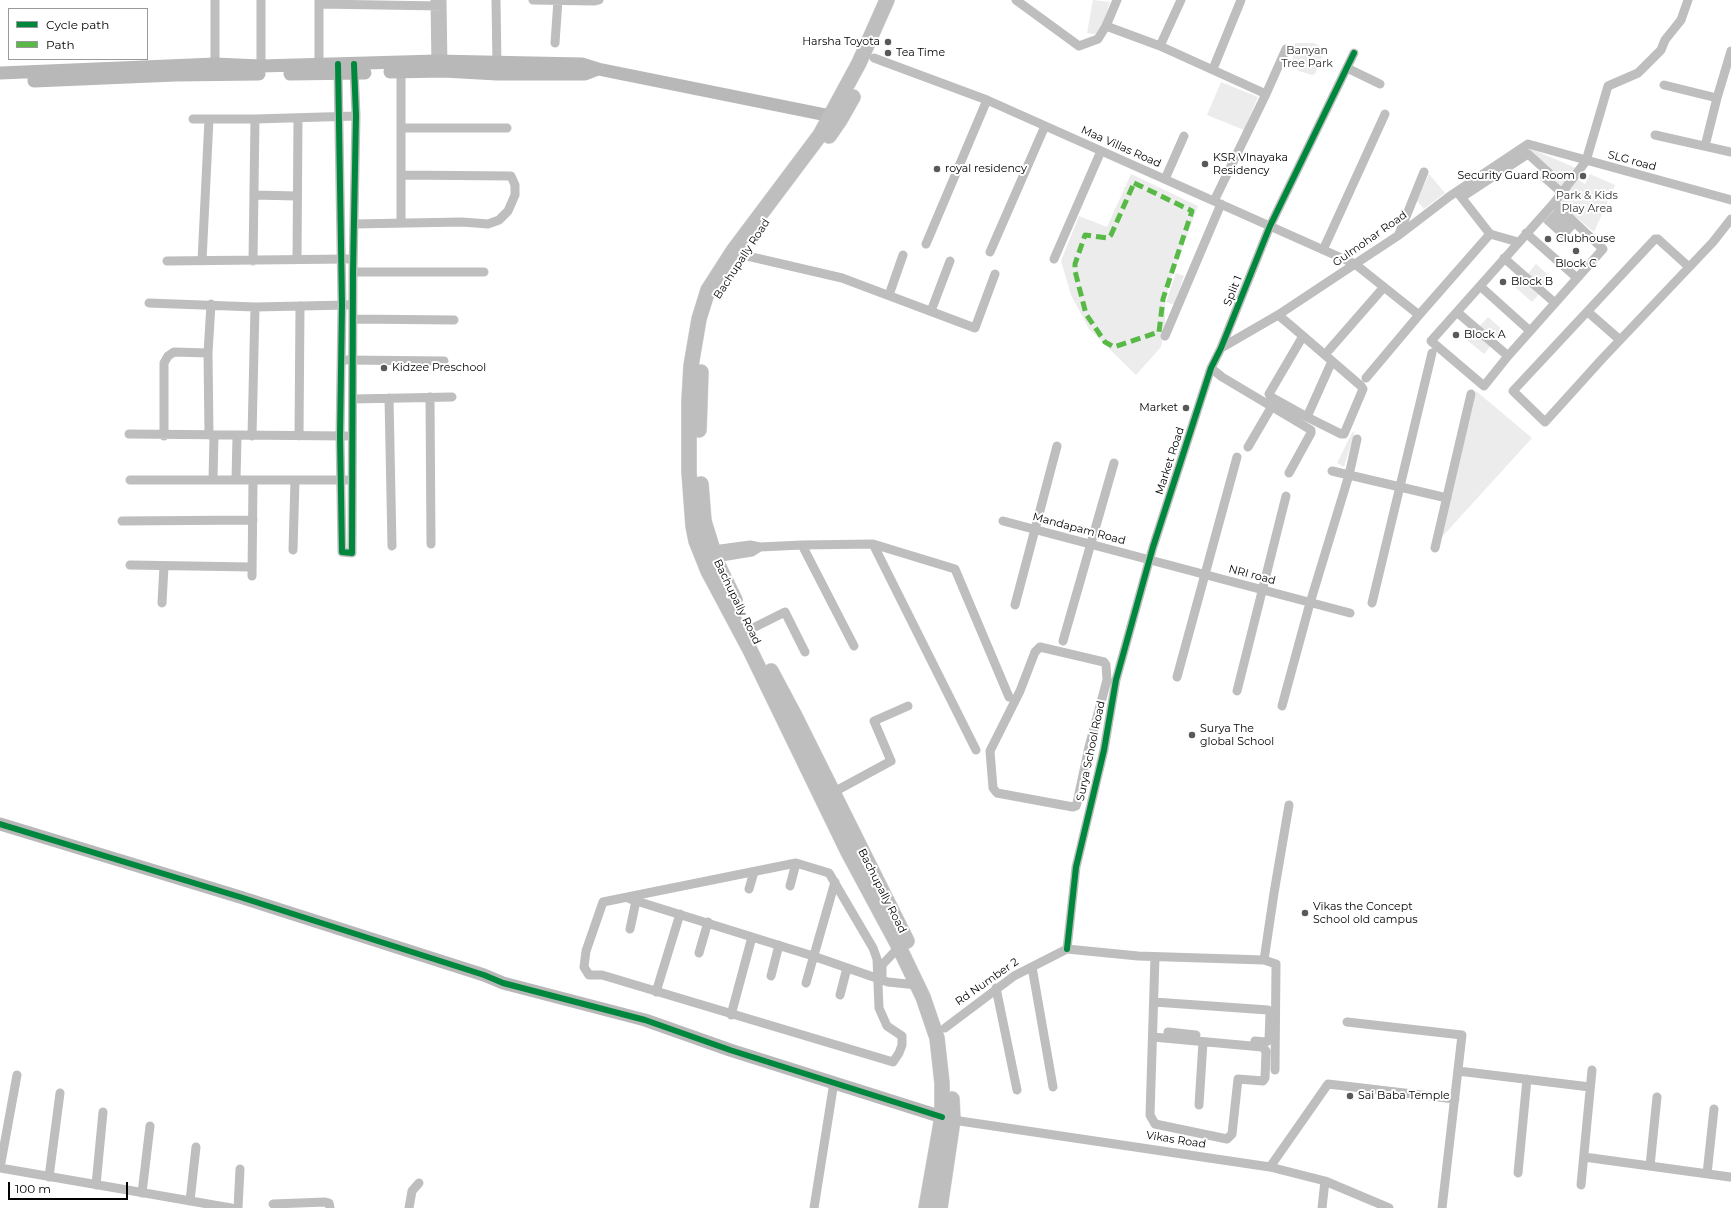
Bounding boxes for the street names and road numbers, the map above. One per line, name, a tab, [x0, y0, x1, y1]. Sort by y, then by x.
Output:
street label: Maa Villas Road	[1079, 123, 1163, 171]
street label: SLG road	[1606, 148, 1658, 174]
street label: Gulmohar Road	[1330, 209, 1410, 269]
street label: Bachupally Road	[711, 216, 773, 302]
street label: Split 1	[1221, 274, 1245, 308]
street label: Market Road	[1153, 425, 1187, 497]
street label: Mandapam Road	[1031, 510, 1127, 548]
street label: Bachupally Road	[711, 557, 763, 647]
street label: NRI road	[1227, 562, 1277, 588]
street label: Surya School Road	[1074, 700, 1108, 802]
street label: Bachupally Road	[855, 847, 909, 935]
street label: Rd Number 2	[953, 955, 1021, 1009]
street label: Vikas Road	[1145, 1129, 1207, 1151]

